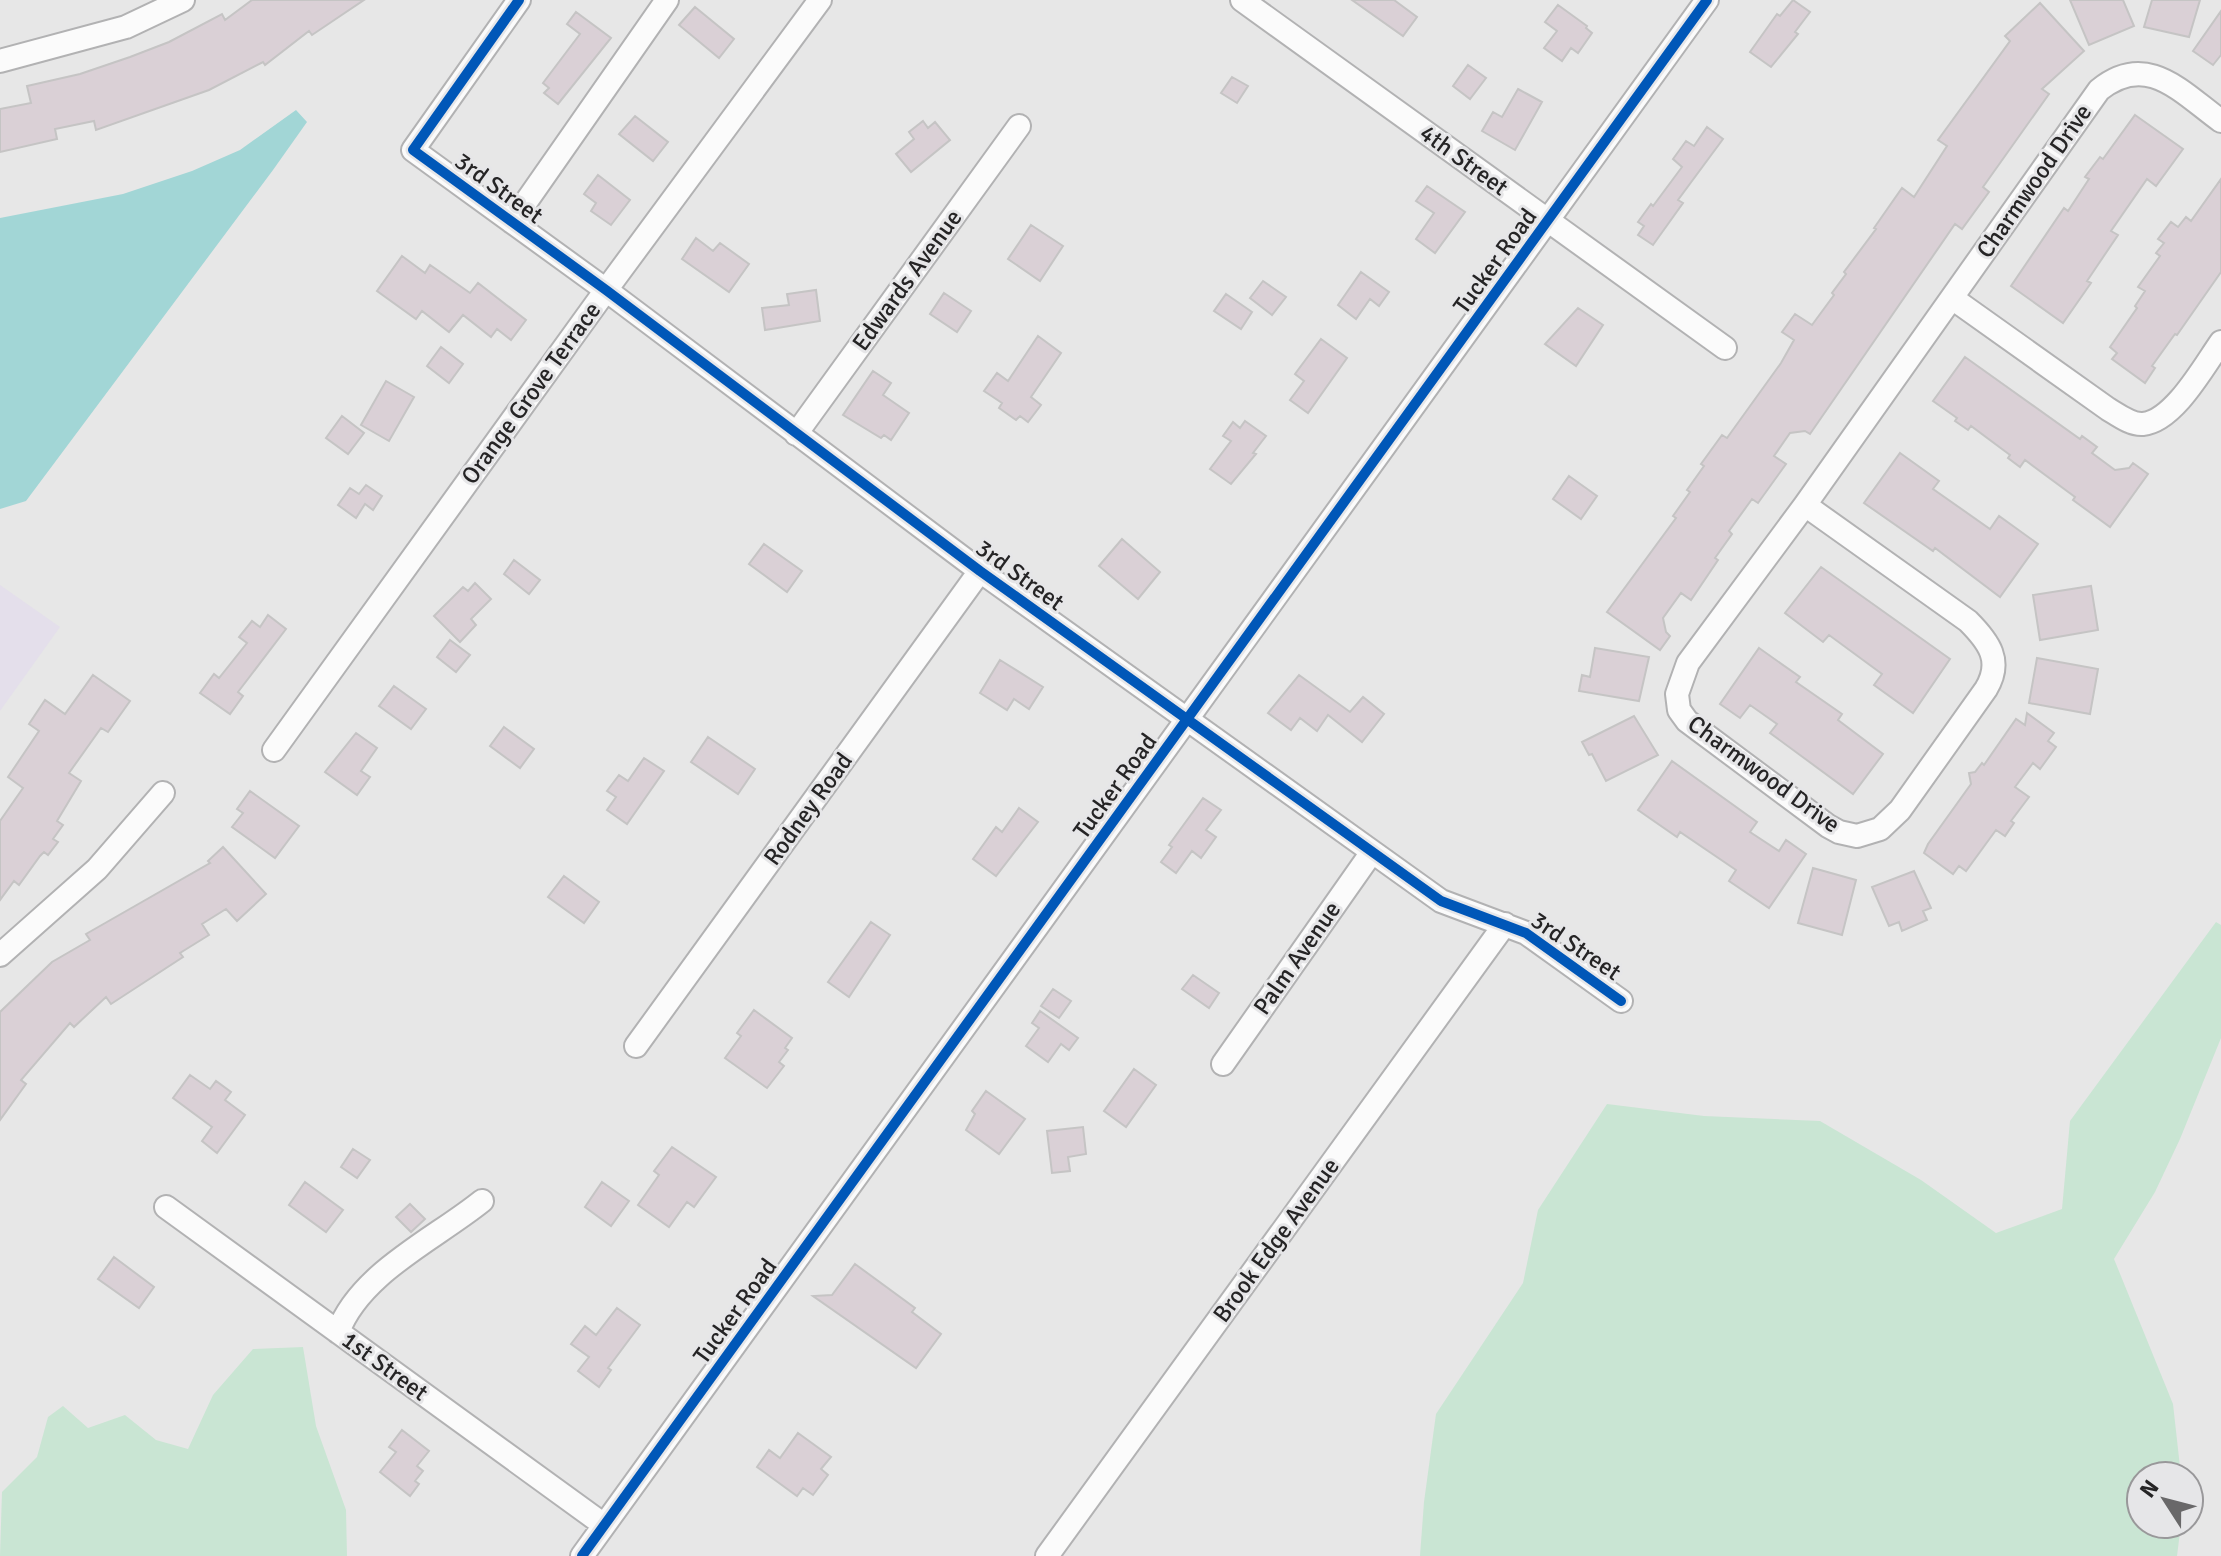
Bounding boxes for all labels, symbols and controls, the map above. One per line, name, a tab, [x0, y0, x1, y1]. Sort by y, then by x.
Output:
street label: Charmwood Drive	[1970, 98, 2098, 264]
street label: 4th Street	[1414, 118, 1514, 202]
street label: 3rd Street	[449, 146, 549, 230]
street label: Tucker Road	[1447, 202, 1543, 320]
street label: Edwards Avenue	[846, 203, 968, 357]
street label: Orange Grove Terrace	[455, 296, 607, 490]
street label: 3rd Street	[970, 533, 1070, 617]
street label: Charmwood Drive	[1682, 709, 1846, 839]
street label: Tucker Road	[1067, 727, 1163, 845]
street label: Rodney Road	[757, 747, 859, 871]
street label: Palm Avenue	[1247, 895, 1347, 1021]
street label: 3rd Street	[1525, 905, 1627, 987]
street label: Brook Edge Avenue	[1206, 1152, 1346, 1328]
street label: Tucker Road	[687, 1252, 783, 1370]
street label: 1st Street	[336, 1325, 434, 1407]
north arrow	[2125, 1460, 2205, 1540]
text: N	[2134, 1474, 2165, 1503]

